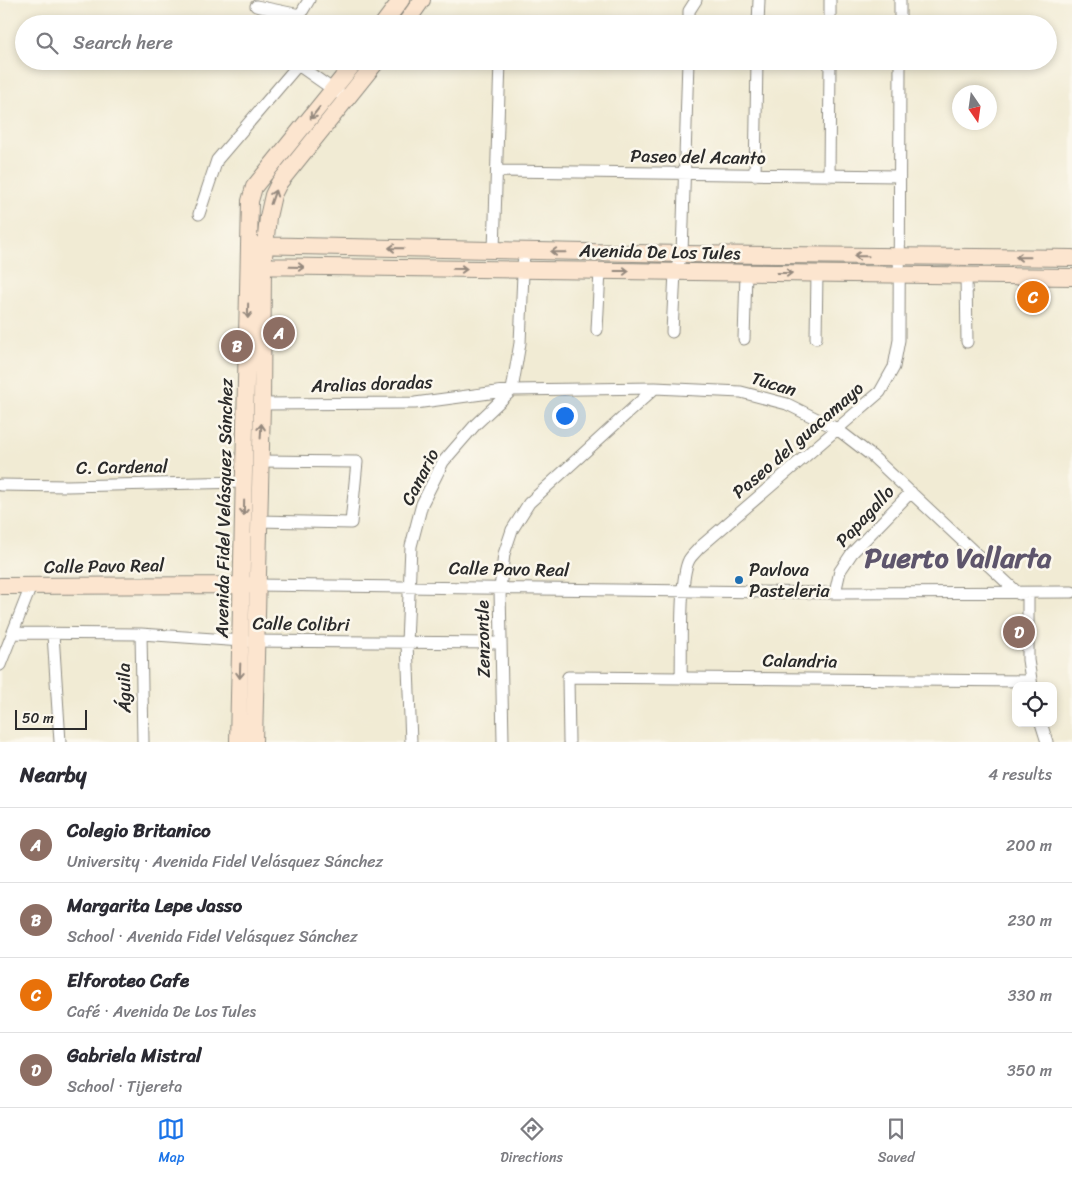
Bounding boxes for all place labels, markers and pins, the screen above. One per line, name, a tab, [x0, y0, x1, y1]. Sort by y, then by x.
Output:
pin: C	[1017, 278, 1049, 316]
pin: A	[263, 314, 295, 352]
pin: B	[221, 327, 253, 365]
place label: Pavlova Pasteleria	[749, 554, 831, 607]
marker: Pavlova Pasteleria	[733, 574, 745, 586]
pin: D	[1003, 613, 1035, 651]

